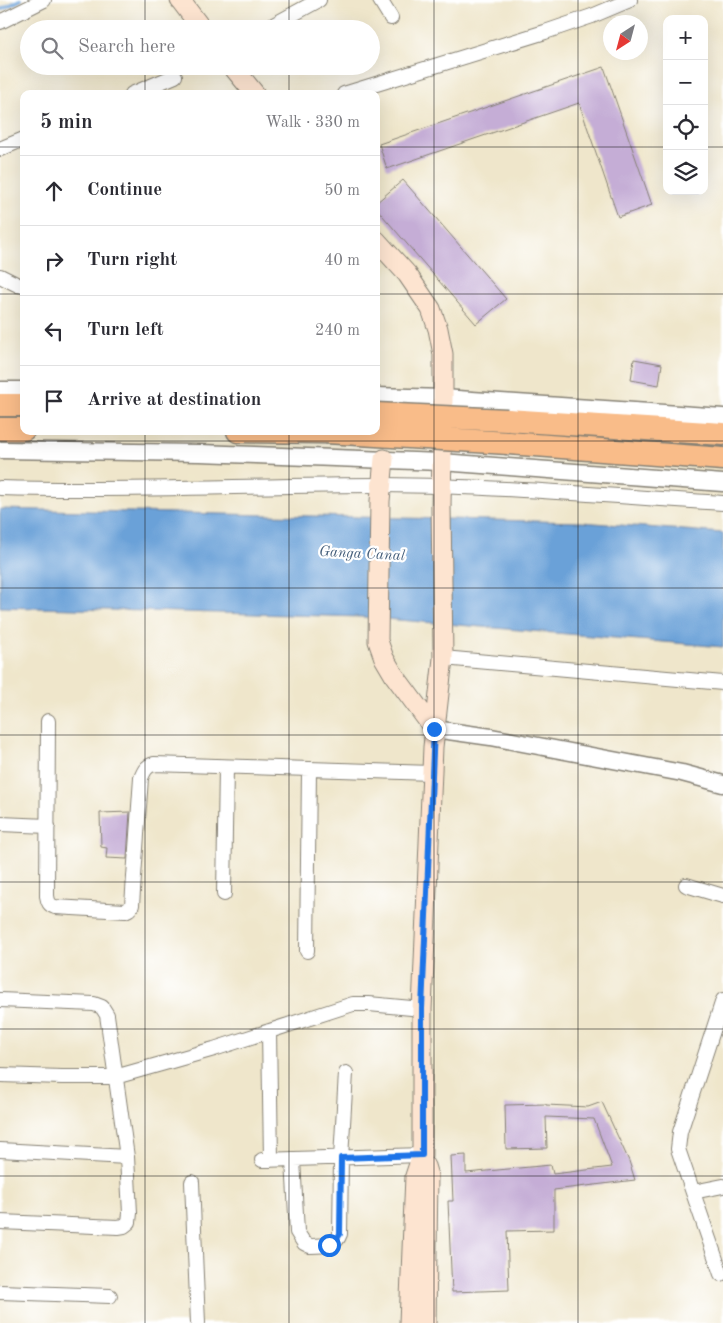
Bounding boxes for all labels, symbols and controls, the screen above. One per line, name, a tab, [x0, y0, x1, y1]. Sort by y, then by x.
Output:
north arrow	[603, 15, 648, 60]
map controls	[663, 15, 708, 195]
button: +	[663, 15, 708, 60]
search box	[20, 20, 380, 75]
icon: search	[38, 34, 66, 62]
text: Search here	[78, 38, 175, 57]
button: −	[663, 60, 708, 105]
button: locate	[663, 105, 708, 150]
text: 5 min	[40, 112, 93, 133]
text: Walk · 330 m	[265, 115, 360, 131]
button: layers	[663, 150, 708, 195]
icon: ahead	[40, 177, 68, 205]
text: Continue	[87, 181, 162, 200]
text: 50 m	[324, 183, 360, 199]
icon: right	[40, 247, 68, 275]
text: Turn right	[87, 251, 177, 270]
text: 40 m	[324, 253, 360, 269]
icon: left	[40, 317, 68, 345]
text: Turn left	[87, 321, 164, 340]
text: 240 m	[315, 323, 360, 339]
icon: arrive	[40, 387, 68, 415]
text: Arrive at destination	[87, 391, 261, 410]
water label: Ganga Canal	[318, 545, 406, 564]
route end	[423, 718, 446, 741]
route start	[318, 1234, 341, 1257]

